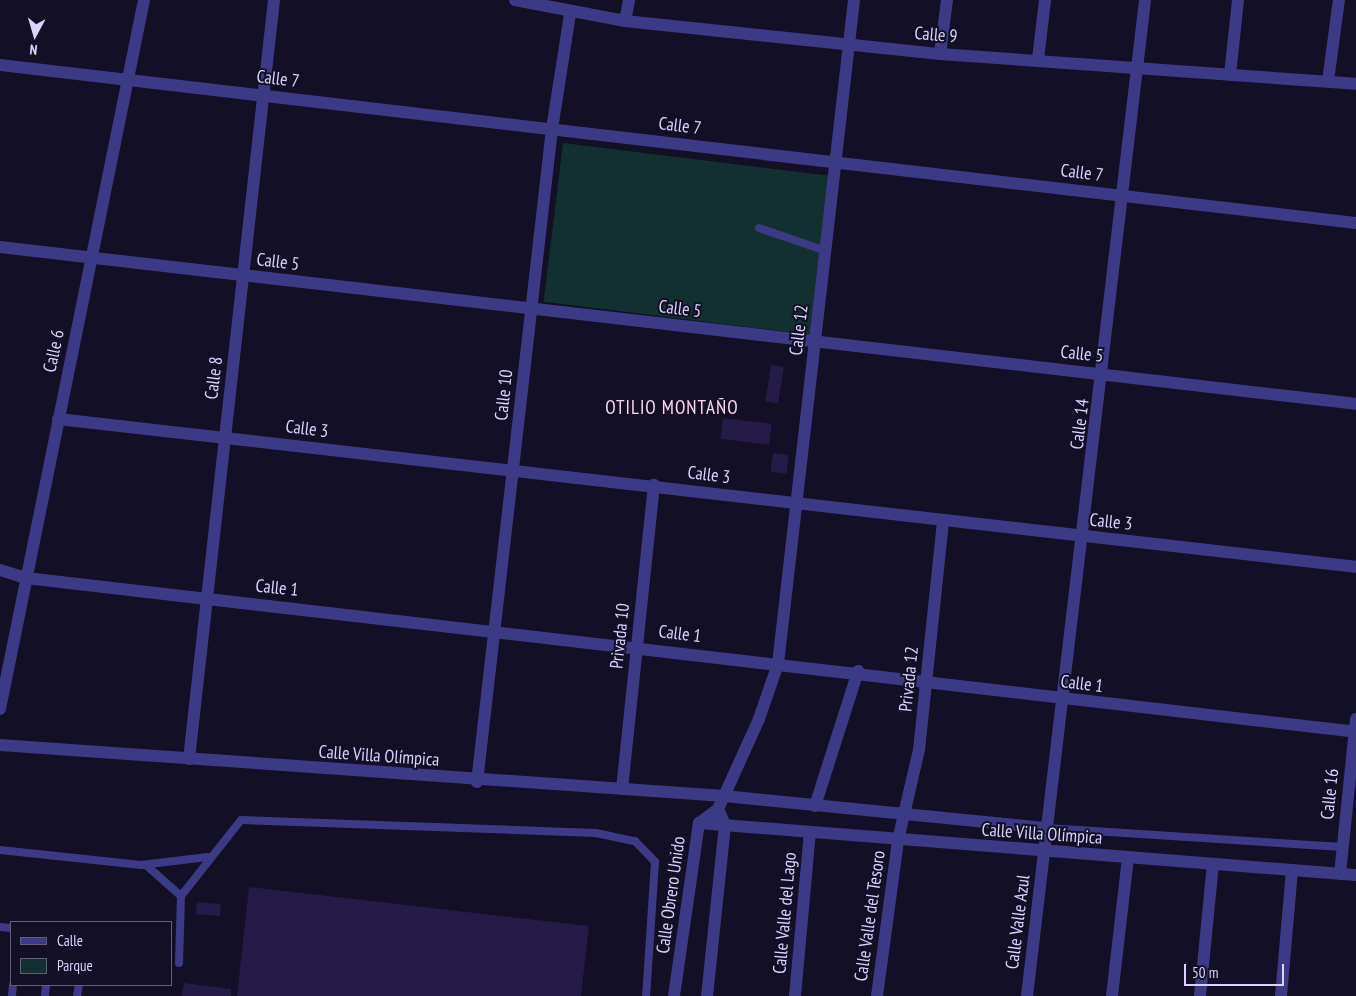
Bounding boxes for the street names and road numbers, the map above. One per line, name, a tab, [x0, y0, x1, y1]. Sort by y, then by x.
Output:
street label: Calle 9	[914, 22, 958, 48]
street label: Calle 7	[255, 66, 301, 92]
street label: Calle 7	[657, 113, 703, 139]
street label: Calle 7	[1059, 160, 1105, 186]
street label: Calle 5	[255, 249, 301, 275]
street label: Calle 5	[657, 296, 703, 322]
street label: Calle 12	[785, 303, 813, 357]
street label: Calle 6	[39, 328, 69, 374]
street label: Calle 5	[1060, 341, 1104, 367]
street label: Calle 8	[201, 355, 227, 401]
street label: Calle 10	[491, 368, 517, 422]
street label: Calle 14	[1066, 397, 1094, 451]
street label: Calle 3	[284, 416, 330, 442]
street label: Calle 3	[686, 462, 732, 488]
street label: Calle 3	[1089, 509, 1133, 535]
street label: Calle 1	[255, 575, 299, 601]
street label: Privada 10	[606, 602, 634, 670]
street label: Calle 1	[657, 621, 703, 647]
street label: Privada 12	[895, 645, 923, 713]
street label: Calle 1	[1059, 671, 1105, 697]
street label: Calle Villa Olímpica	[318, 741, 440, 771]
street label: Calle 16	[1317, 767, 1343, 821]
street label: Calle Villa Olímpica	[981, 819, 1103, 849]
street label: Calle Obrero Unido	[652, 835, 690, 955]
street label: Calle Valle del Tesoro	[850, 849, 890, 983]
street label: Calle Valle del Lago	[769, 851, 801, 975]
street label: Calle Valle Azul	[1001, 873, 1035, 971]

